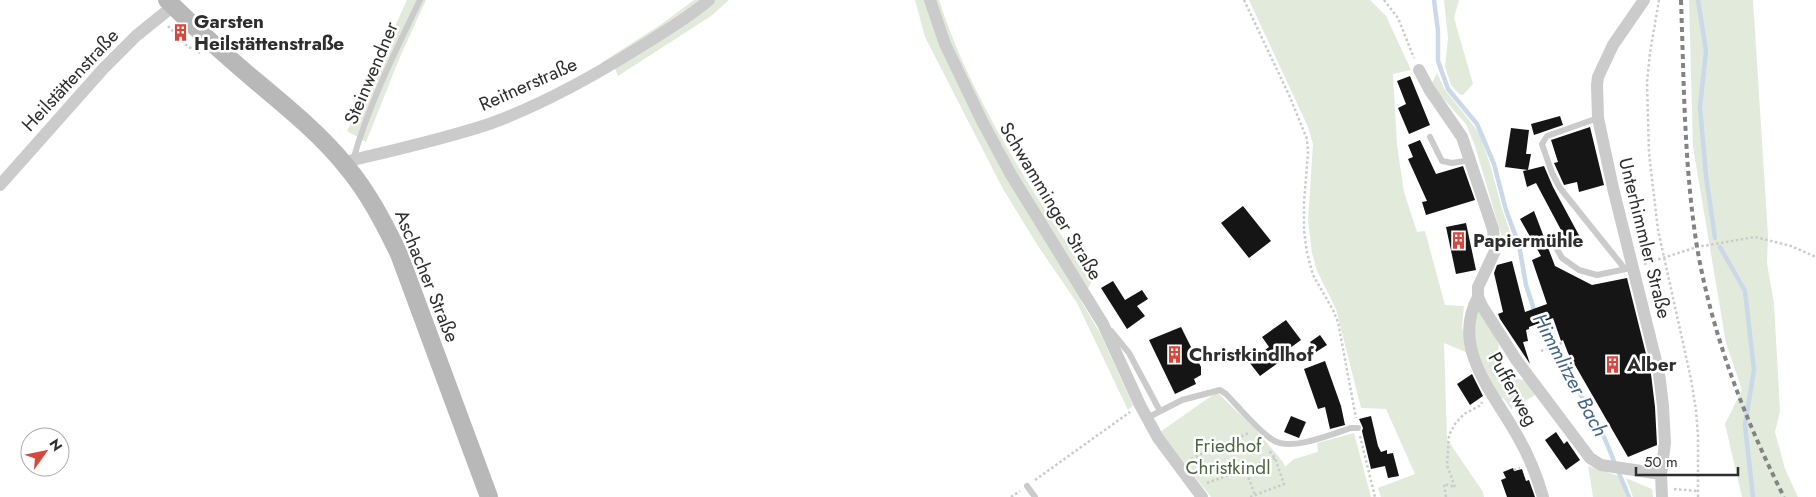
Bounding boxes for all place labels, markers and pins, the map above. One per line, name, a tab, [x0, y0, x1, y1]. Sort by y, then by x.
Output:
place label: Garsten Heilstättenstraße	[194, 8, 344, 57]
building icon: Garsten Heilstättenstraße	[170, 22, 190, 42]
place label: Papiermühle	[1473, 227, 1584, 254]
building icon: Papiermühle	[1449, 230, 1469, 250]
place label: Christkindlhof	[1189, 341, 1315, 368]
building icon: Christkindlhof	[1165, 344, 1185, 364]
place label: Alber	[1626, 351, 1677, 378]
building icon: Alber	[1603, 354, 1623, 374]

